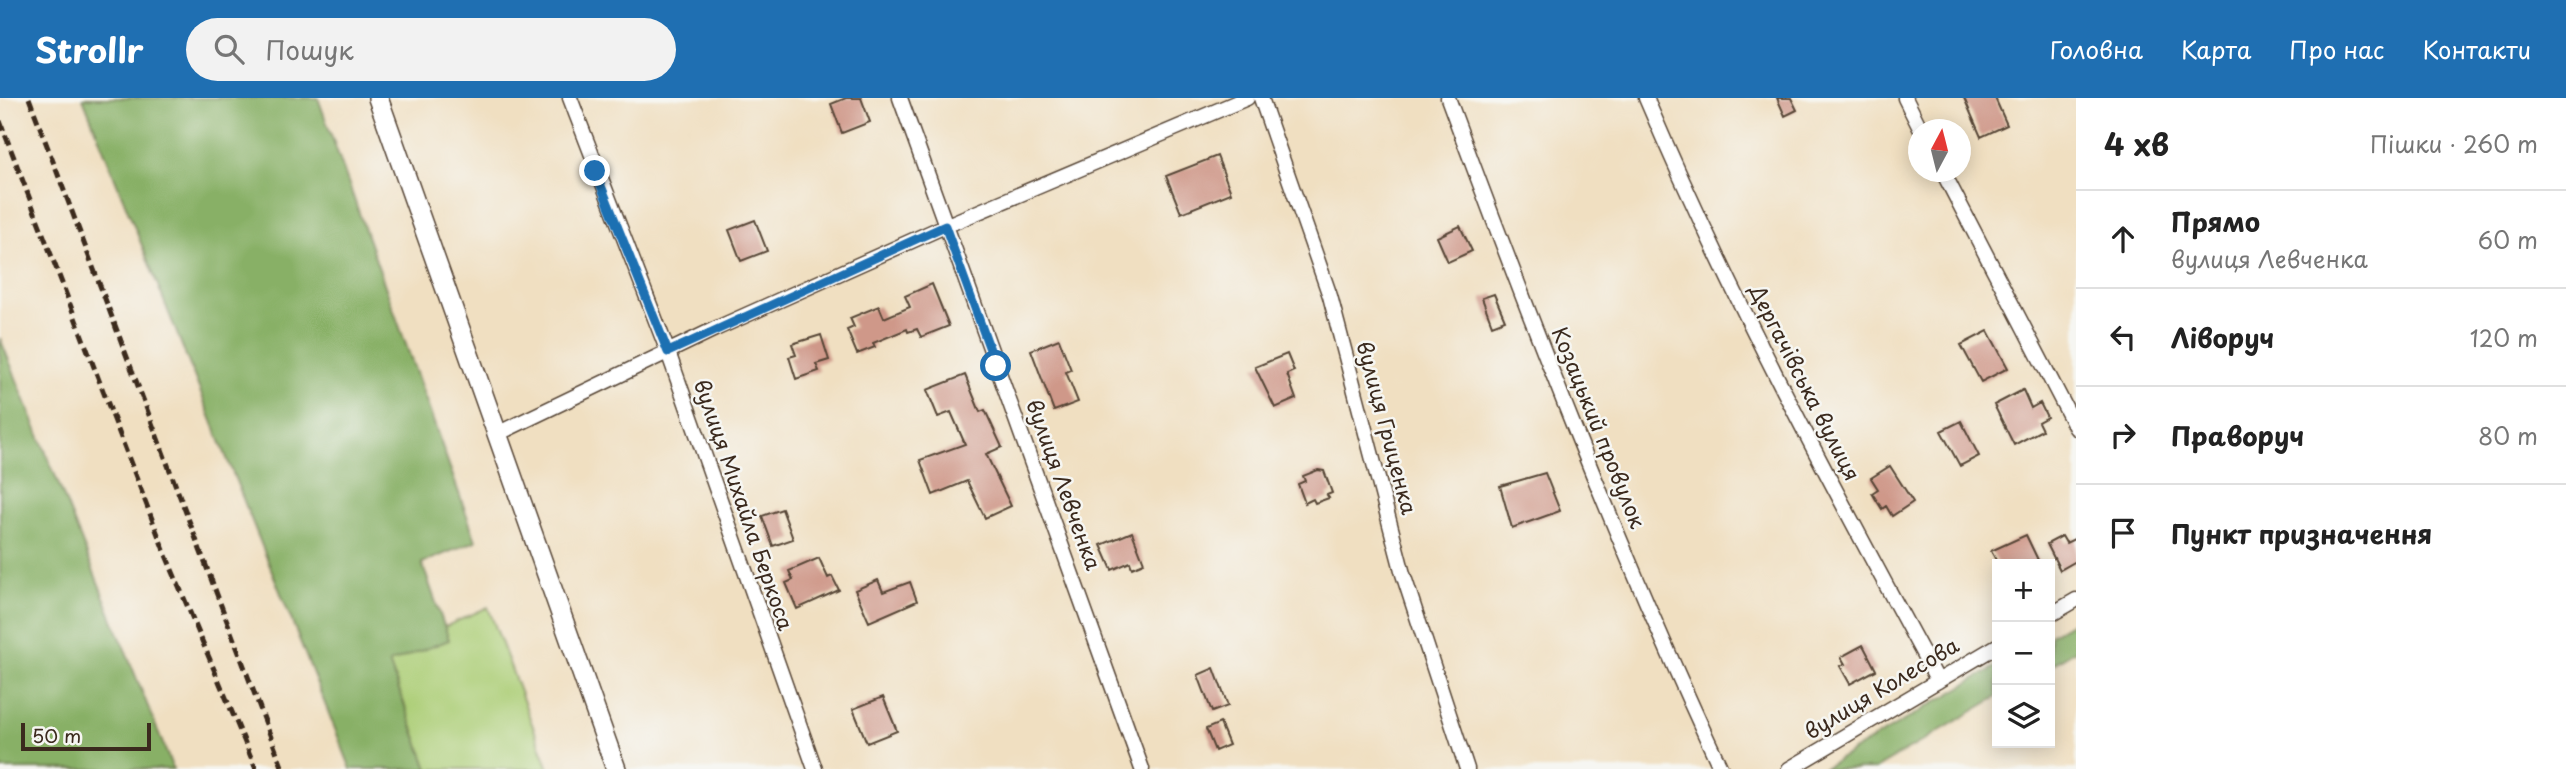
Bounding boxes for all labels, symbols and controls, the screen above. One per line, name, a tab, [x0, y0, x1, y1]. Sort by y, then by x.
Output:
search box	[186, 18, 676, 81]
text: Strollr	[35, 24, 144, 74]
icon: search	[210, 30, 248, 68]
text: Пошук	[266, 30, 354, 69]
text: Головна	[2050, 31, 2143, 67]
text: Карта	[2181, 31, 2251, 67]
text: Про нас	[2289, 31, 2384, 67]
text: Контакти	[2422, 31, 2531, 67]
north arrow	[1908, 119, 1971, 182]
text: 4 хв	[2104, 121, 2169, 166]
text: Пішки · 260 m	[2370, 126, 2538, 161]
route end	[579, 155, 610, 186]
text: Прямо	[2171, 202, 2260, 241]
icon: ahead	[2104, 220, 2142, 258]
text: 60 m	[2478, 222, 2538, 257]
text: вулиця Левченка	[2171, 241, 2368, 276]
street label: Дергачівська вулиця	[1742, 278, 1869, 486]
icon: left	[2104, 318, 2142, 356]
text: Ліворуч	[2171, 318, 2274, 357]
text: 120 m	[2470, 320, 2538, 355]
street label: Козацький провулок	[1545, 322, 1655, 533]
street label: вулиця Гриценка	[1349, 337, 1426, 518]
route start	[980, 350, 1011, 381]
street label: вулиця Михайла Беркоса	[687, 375, 803, 634]
street label: вулиця Левченка	[1019, 394, 1111, 574]
icon: right	[2104, 416, 2142, 454]
text: Праворуч	[2171, 416, 2304, 455]
text: 80 m	[2478, 418, 2538, 453]
icon: arrive	[2104, 514, 2142, 552]
text: Пункт призначення	[2171, 514, 2432, 553]
map controls	[1992, 559, 2055, 748]
button: +	[1992, 559, 2055, 622]
button: −	[1992, 622, 2055, 685]
street label: вулиця Колесова	[1798, 628, 1964, 746]
button: layers	[1992, 685, 2055, 748]
scale bar	[21, 720, 150, 752]
text: 50 m	[32, 721, 81, 749]

